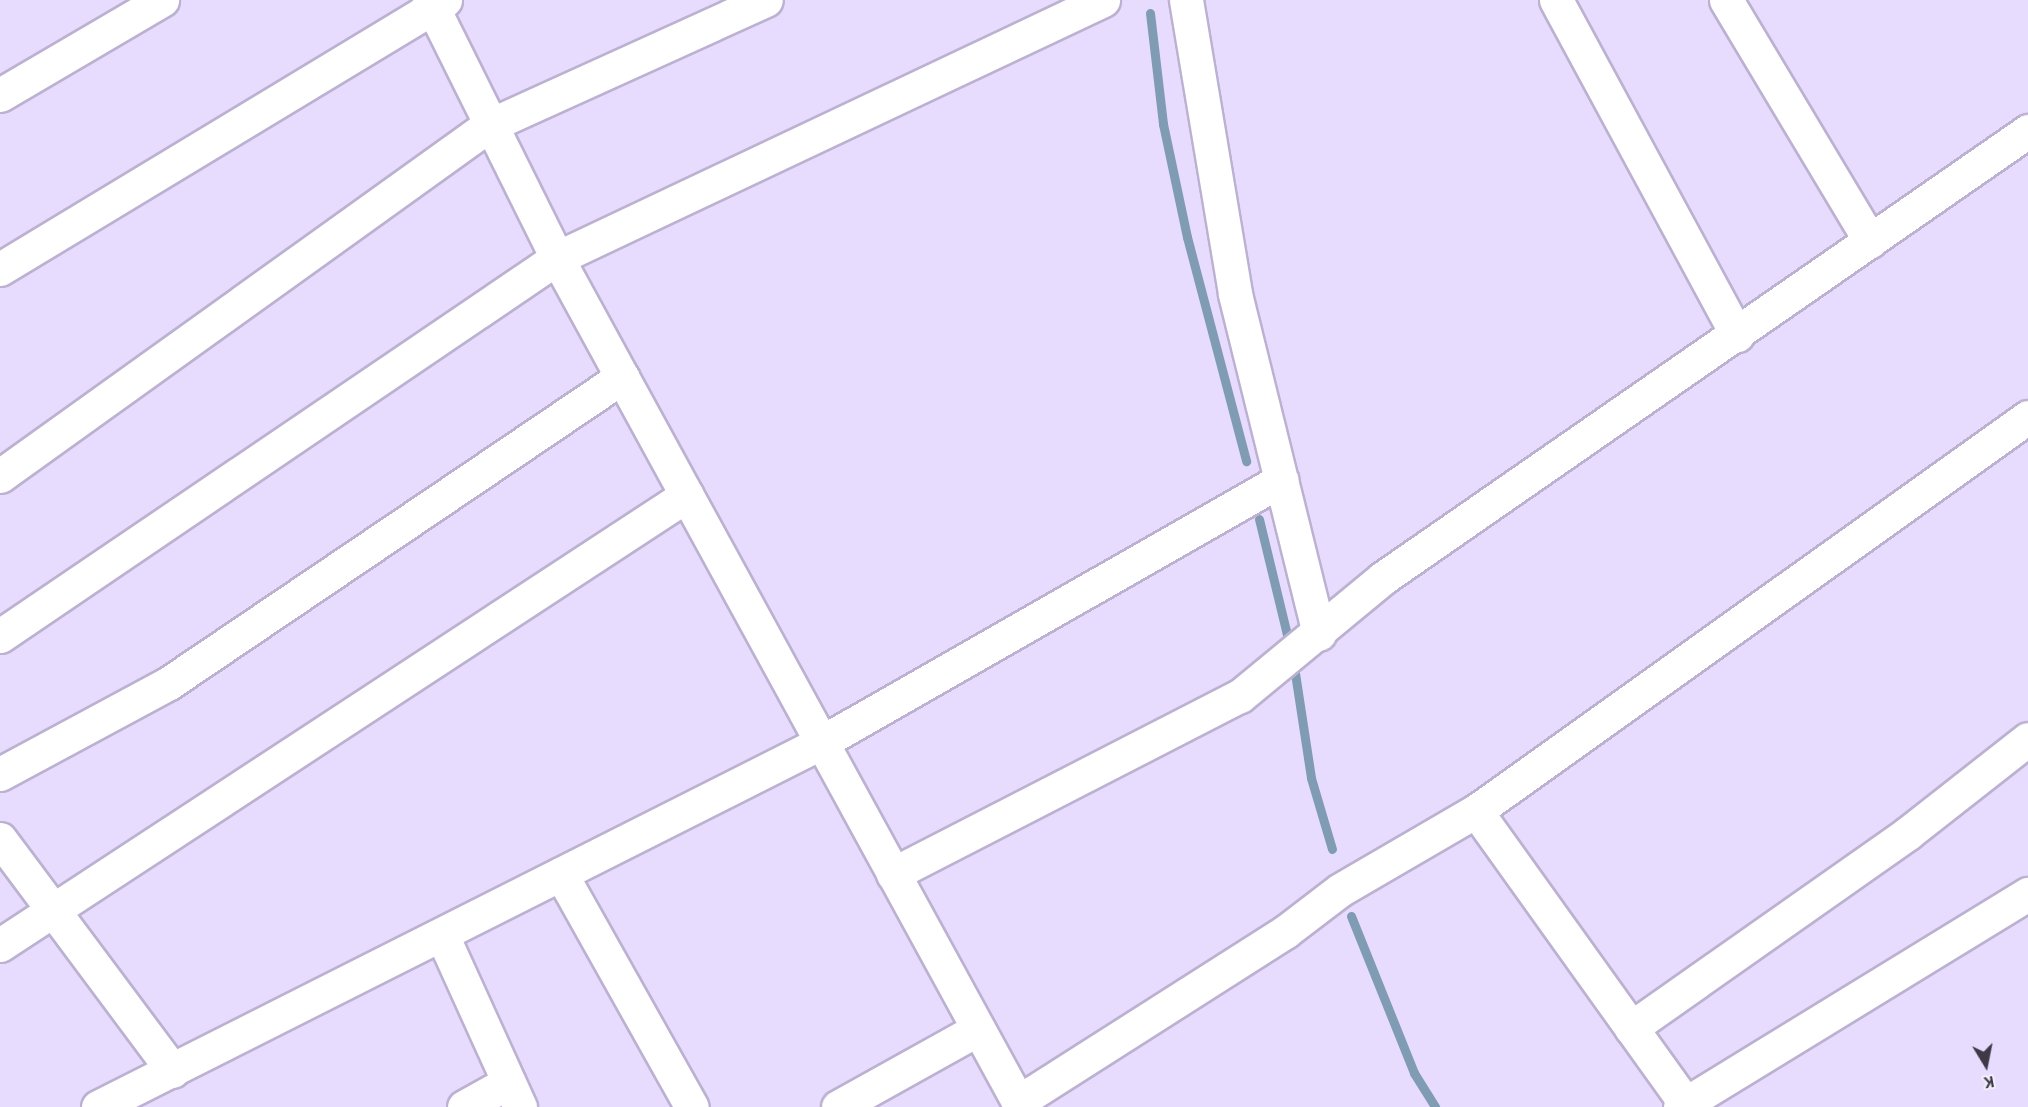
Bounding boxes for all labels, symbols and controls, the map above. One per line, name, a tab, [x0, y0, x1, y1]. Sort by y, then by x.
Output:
north arrow	[1956, 1035, 2016, 1095]
text: K	[1983, 1073, 1996, 1093]

